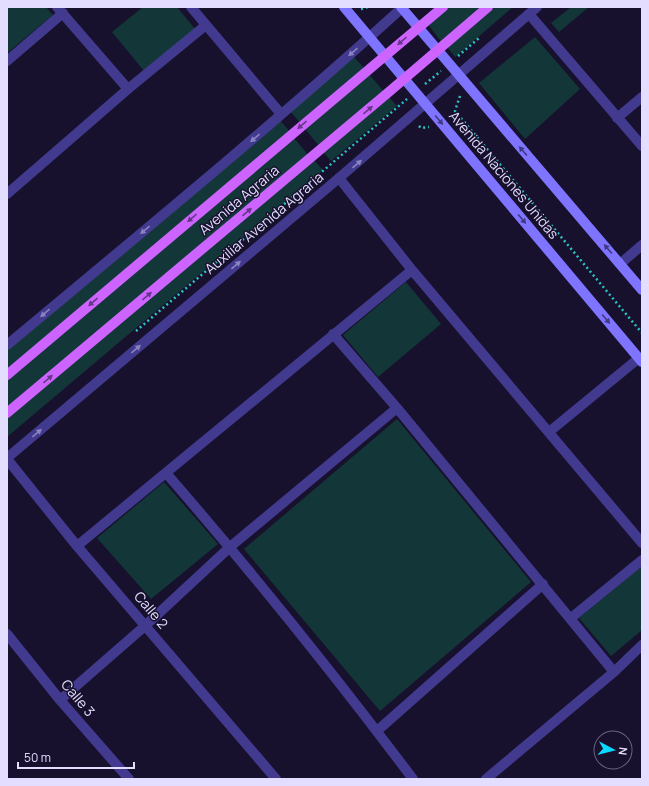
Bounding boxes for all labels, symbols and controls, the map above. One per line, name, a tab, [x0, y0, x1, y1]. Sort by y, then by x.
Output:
one-way arrow	[397, 37, 407, 46]
one-way arrow	[348, 48, 358, 57]
one-way arrow	[362, 106, 373, 115]
street label: Avenida Naciones Unidas	[445, 107, 564, 243]
one-way arrow	[434, 114, 443, 125]
one-way arrow	[297, 120, 308, 129]
one-way arrow	[250, 133, 260, 142]
one-way arrow	[519, 145, 528, 156]
one-way arrow	[351, 159, 362, 168]
street label: Avenida Agraria	[195, 160, 283, 239]
street label: Auxiliar Avenida Agraria	[200, 167, 327, 278]
one-way arrow	[241, 208, 252, 217]
one-way arrow	[187, 213, 198, 222]
one-way arrow	[518, 214, 527, 225]
one-way arrow	[139, 225, 150, 234]
one-way arrow	[604, 245, 613, 254]
one-way arrow	[230, 261, 241, 270]
one-way arrow	[142, 291, 152, 300]
one-way arrow	[88, 297, 99, 306]
one-way arrow	[39, 309, 50, 318]
one-way arrow	[601, 313, 610, 324]
one-way arrow	[131, 345, 142, 354]
one-way arrow	[42, 375, 53, 384]
one-way arrow	[31, 428, 42, 437]
street label: Calle 2	[130, 587, 173, 632]
street label: Calle 3	[57, 675, 100, 720]
north arrow	[593, 730, 633, 770]
scale bar	[18, 744, 134, 770]
text: N	[615, 746, 631, 756]
text: 50 m	[24, 749, 51, 766]

